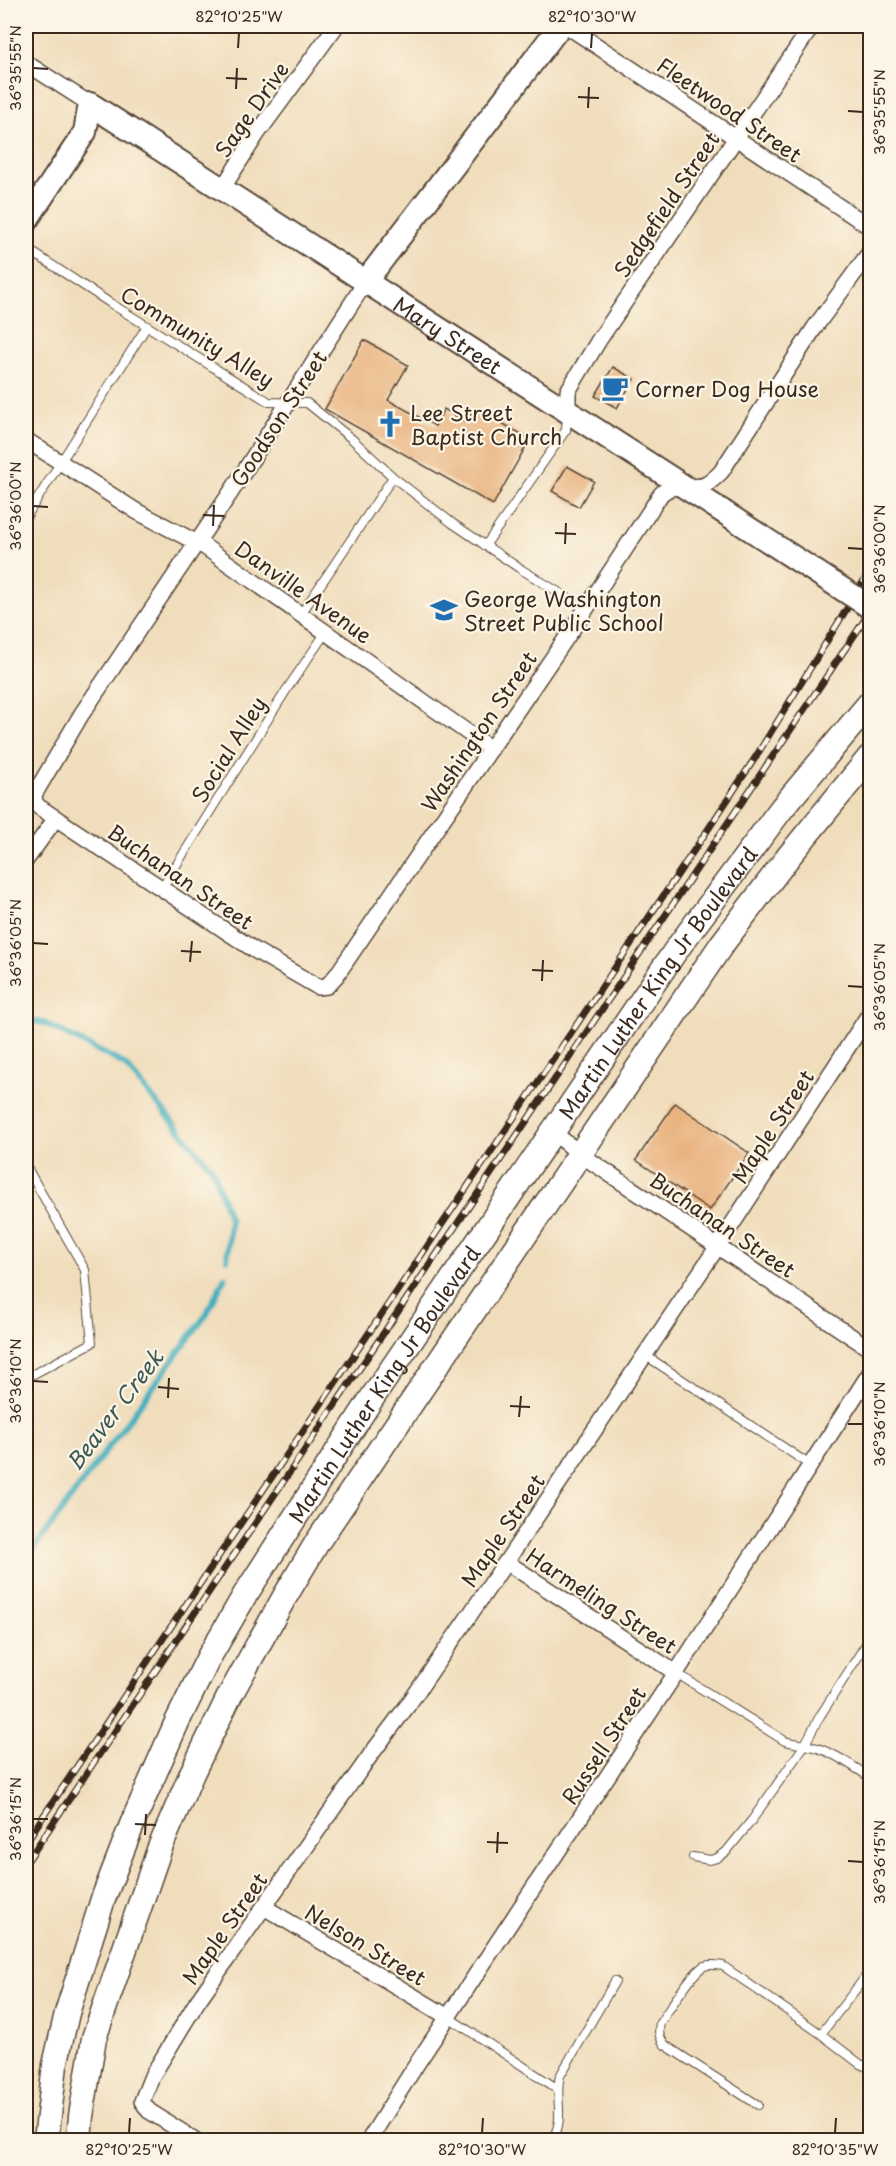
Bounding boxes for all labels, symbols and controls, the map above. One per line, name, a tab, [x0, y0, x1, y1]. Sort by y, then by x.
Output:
text: 82°10'25"W	[195, 4, 283, 27]
text: 82°10'30"W	[548, 4, 637, 27]
text: 36°35'55"N	[3, 25, 26, 111]
street label: Fleetwood Street	[651, 49, 809, 169]
street label: Sage Drive	[206, 55, 296, 163]
text: 36°35'55"N	[867, 69, 890, 155]
street label: Sedgefield Street	[605, 125, 727, 283]
street label: Community Alley	[115, 277, 281, 395]
street label: Mary Street	[387, 288, 509, 381]
street label: Goodson Street	[222, 344, 334, 492]
place label: Corner Dog House	[635, 372, 819, 404]
cafe icon: Corner Dog House	[600, 373, 630, 403]
place label: Lee Street Baptist Church	[410, 396, 562, 452]
church icon: Lee Street Baptist Church	[375, 409, 405, 439]
text: 36°36'00"N	[3, 461, 26, 551]
text: 36°36'00"N	[867, 504, 890, 594]
street label: Danville Avenue	[229, 532, 379, 650]
place label: George Washington Street Public School	[464, 582, 664, 638]
school or university icon: George Washington Street Public School	[429, 595, 459, 625]
street label: Washington Street	[412, 644, 544, 818]
street label: Social Alley	[183, 690, 273, 808]
street label: Buchanan Street	[102, 815, 260, 937]
street label: Martin Luther King Jr Boulevard	[550, 839, 764, 1125]
text: 36°36'05"N	[3, 899, 26, 987]
text: 36°36'05"N	[867, 943, 890, 1031]
street label: Maple Street	[723, 1063, 821, 1189]
street label: Buchanan Street	[644, 1163, 802, 1285]
street label: Martin Luther King Jr Boulevard	[280, 1239, 487, 1529]
text: 36°36'10"N	[3, 1338, 26, 1424]
water label: Beaver Creek	[57, 1340, 171, 1476]
text: 36°36'10"N	[867, 1381, 890, 1467]
street label: Maple Street	[452, 1467, 552, 1593]
street label: Harmeling Street	[520, 1539, 684, 1661]
street label: Russell Street	[553, 1680, 653, 1810]
text: 36°36'15"N	[3, 1777, 26, 1861]
text: 36°36'15"N	[867, 1820, 890, 1904]
street label: Maple Street	[173, 1865, 275, 1991]
street label: Nelson Street	[299, 1895, 433, 1993]
text: 82°10'25"W	[85, 2137, 173, 2160]
text: 82°10'30"W	[438, 2137, 527, 2160]
text: 82°10'35"W	[792, 2137, 879, 2160]

